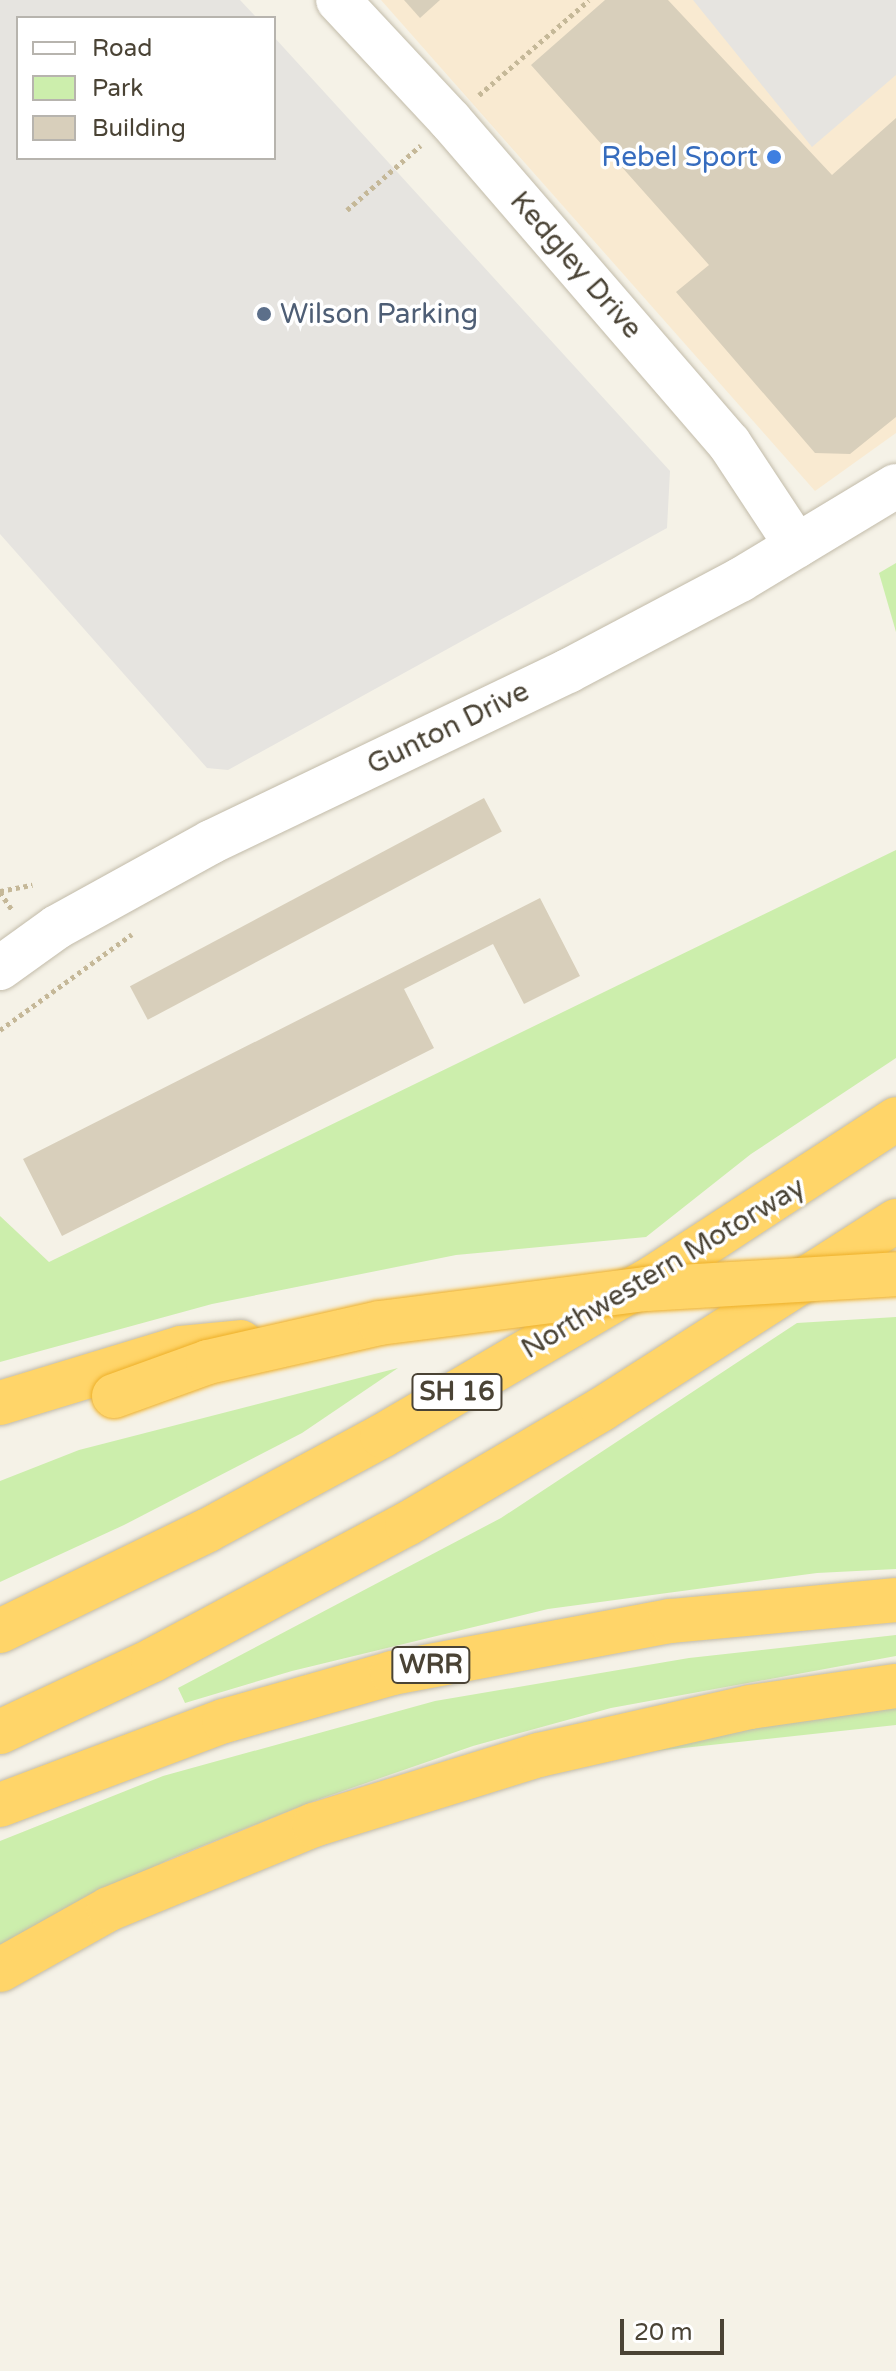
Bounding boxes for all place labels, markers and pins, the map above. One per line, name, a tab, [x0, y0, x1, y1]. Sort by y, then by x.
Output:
place label: Rebel Sport	[601, 140, 758, 174]
marker: Rebel Sport	[765, 148, 783, 166]
place label: Wilson Parking	[280, 297, 478, 331]
marker: Wilson Parking	[255, 305, 273, 323]

